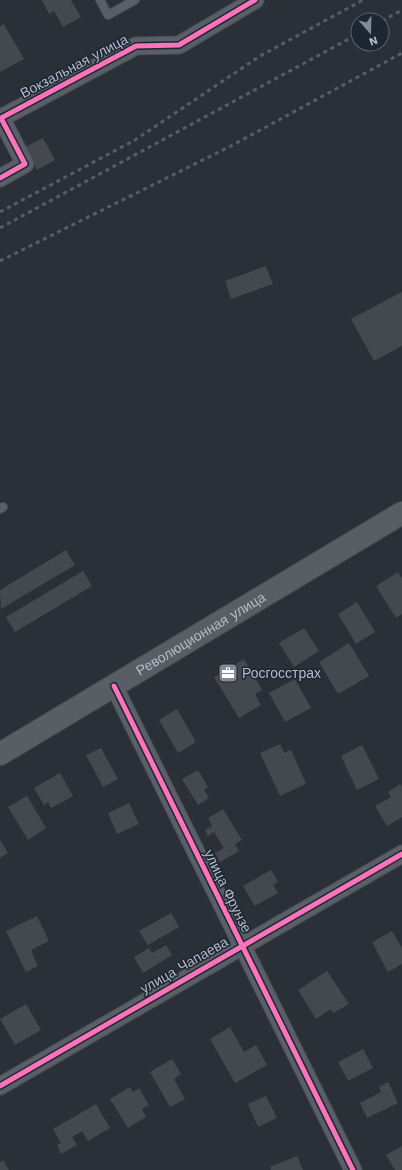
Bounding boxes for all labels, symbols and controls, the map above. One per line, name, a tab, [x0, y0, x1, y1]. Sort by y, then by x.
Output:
north arrow	[350, 12, 390, 52]
street label: Вокзальная улица	[18, 31, 131, 101]
text: N	[367, 33, 379, 48]
street label: Революционная улица	[133, 589, 268, 679]
office icon: Росгосстрах	[217, 662, 239, 684]
place label: Росгосстрах	[242, 665, 321, 681]
street label: улица Фрунзе	[201, 847, 255, 935]
street label: улица Чапаева	[137, 933, 231, 997]

